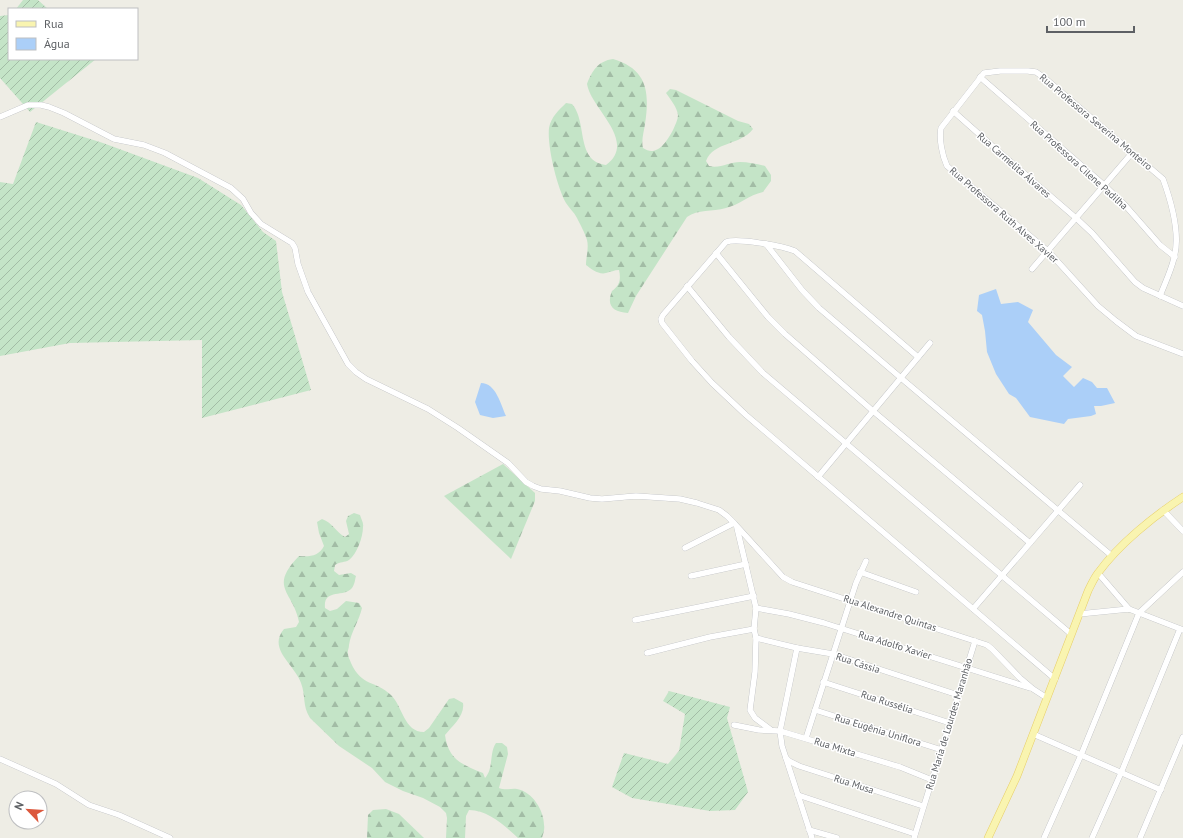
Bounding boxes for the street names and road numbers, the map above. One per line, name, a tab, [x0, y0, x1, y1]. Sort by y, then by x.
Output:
street label: Rua Professora Severina Monteiro	[1037, 71, 1155, 173]
street label: Rua Professora Cilene Padilha	[1027, 118, 1131, 212]
street label: Rua Carmelita Álvares	[974, 129, 1054, 201]
street label: Rua Professora Ruth Alves Xavier	[947, 164, 1062, 266]
street label: Rua Alexandre Quintas	[842, 592, 938, 634]
street label: Rua Adolfo Xavier	[857, 628, 934, 662]
street label: Rua Cássia	[834, 650, 882, 676]
street label: Rua Maria de Lourdes Maranhão	[923, 657, 975, 791]
street label: Rua Russélia	[859, 687, 915, 717]
street label: Rua Eugênia Uniflora	[833, 711, 923, 749]
street label: Rua Mixta	[813, 735, 857, 760]
street label: Rua Musa	[832, 771, 876, 797]

